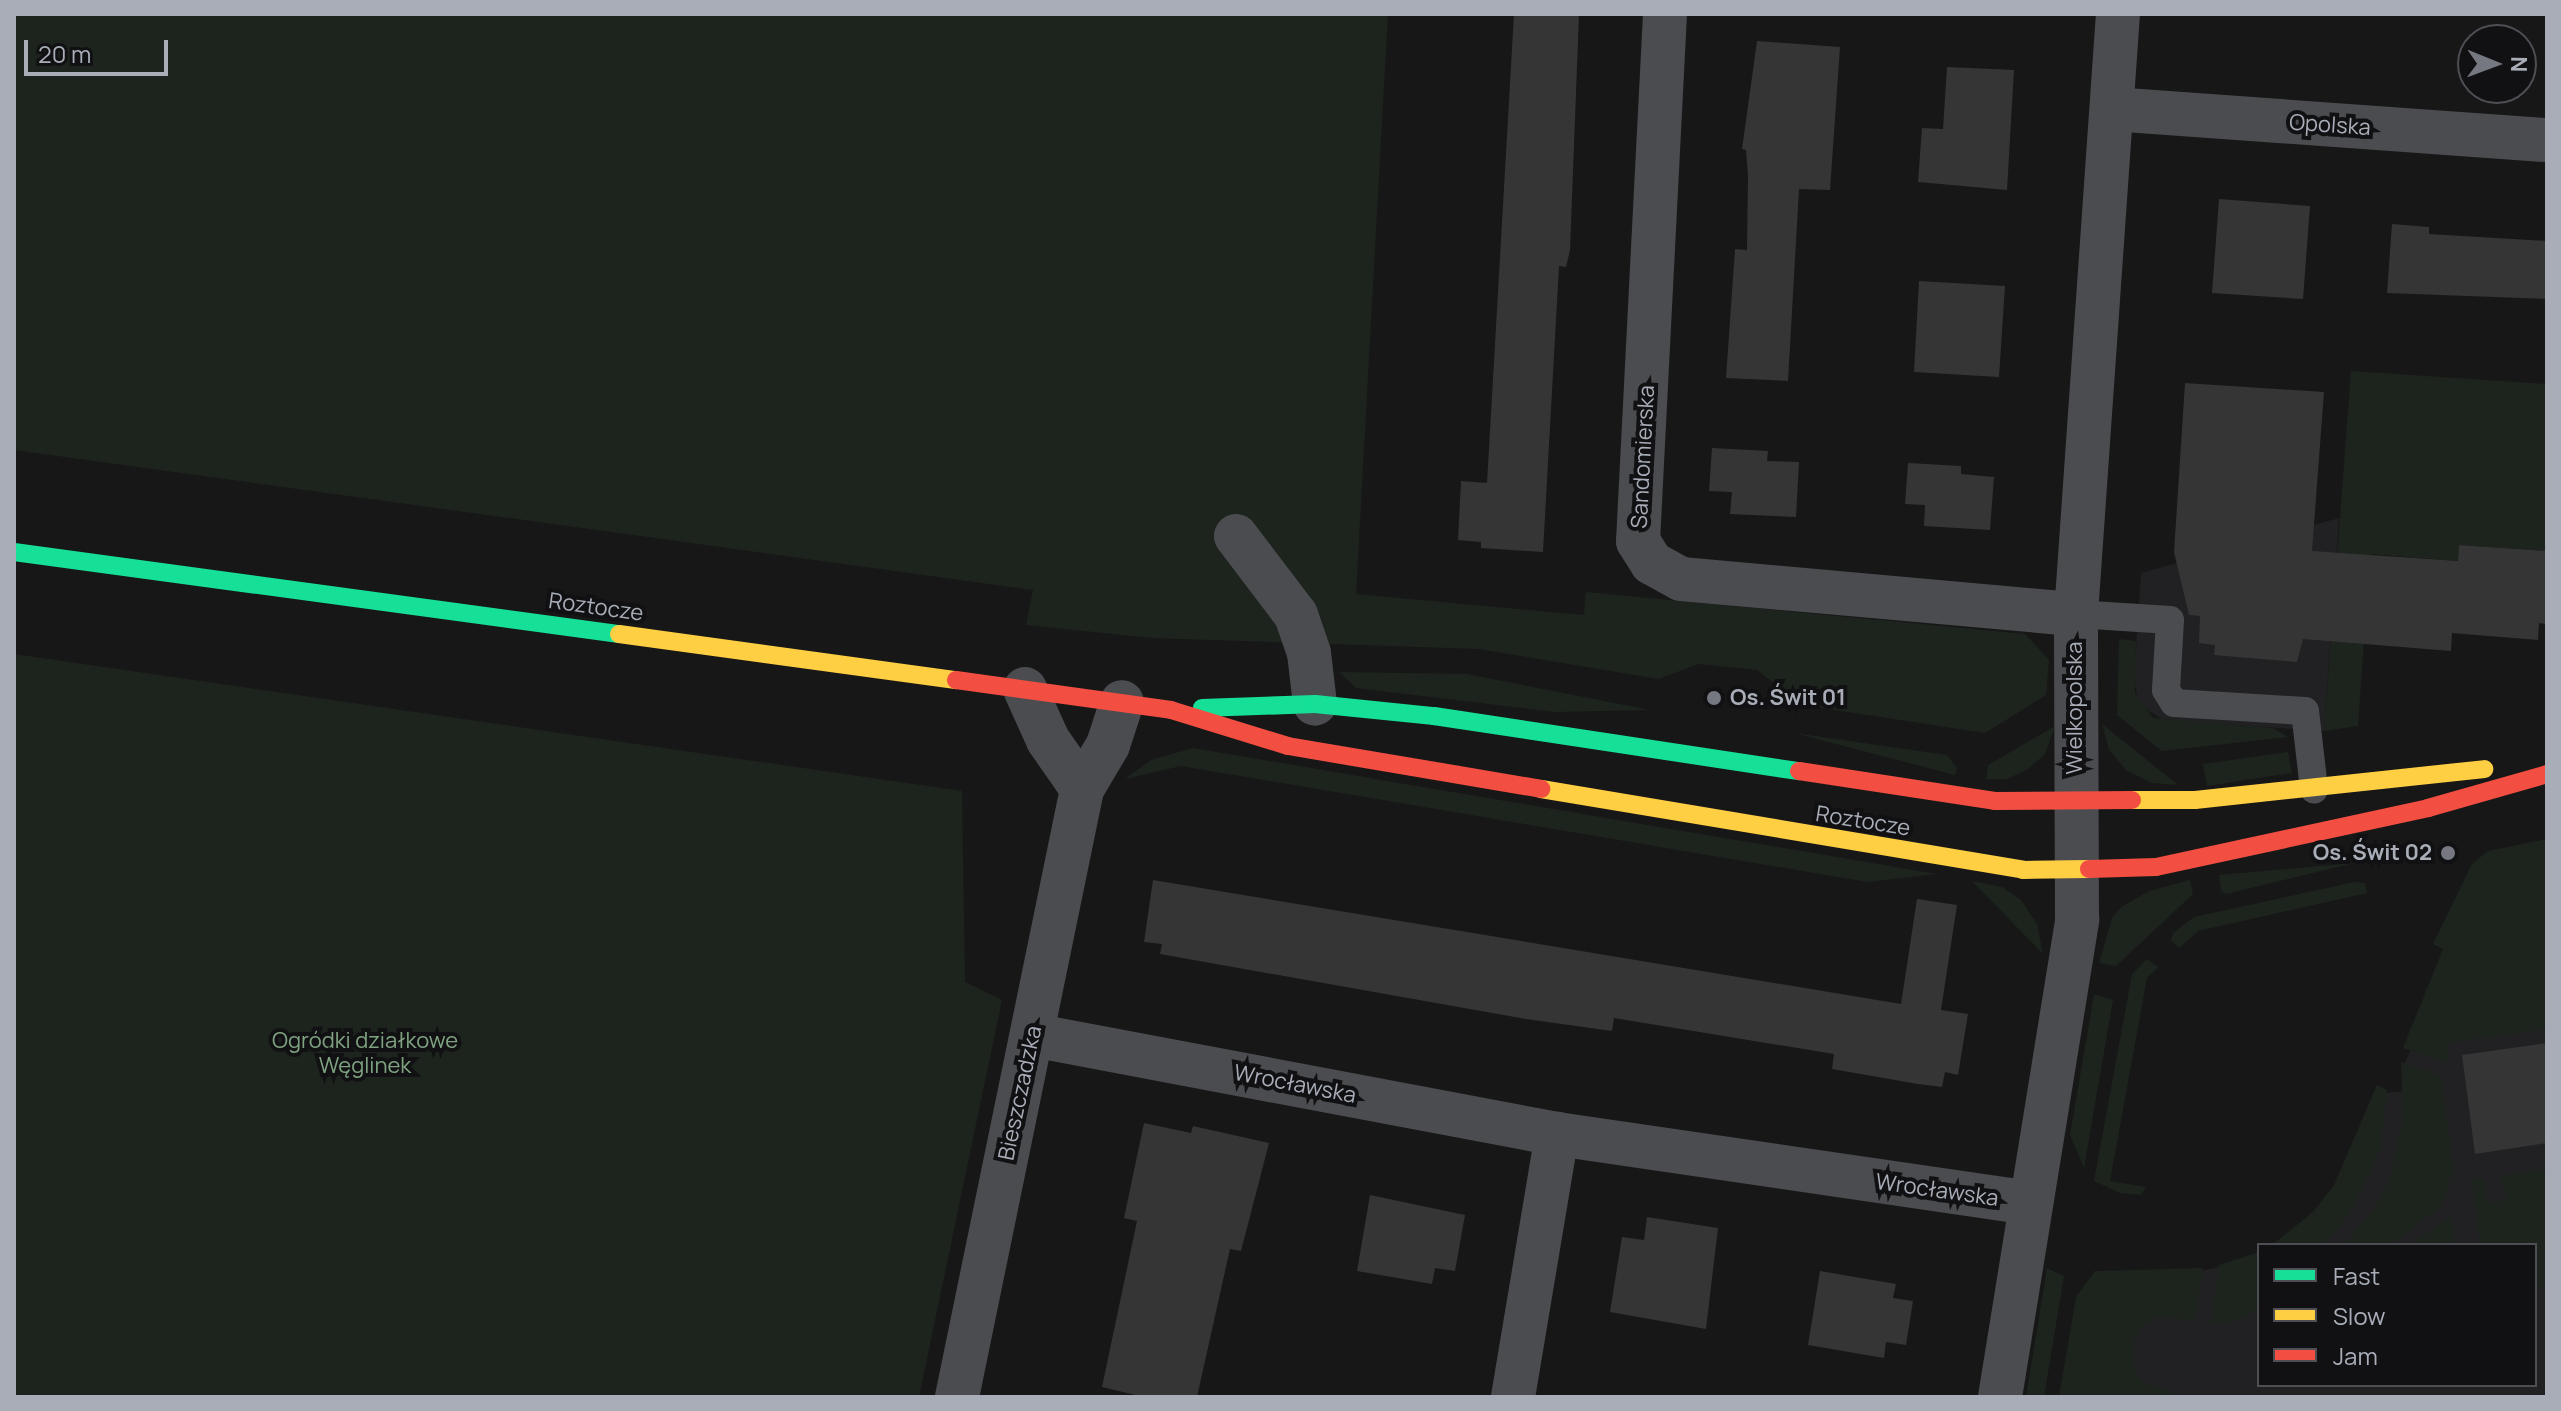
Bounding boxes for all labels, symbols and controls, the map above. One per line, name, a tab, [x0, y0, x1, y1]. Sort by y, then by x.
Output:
scale bar	[28, 24, 172, 74]
north arrow	[2457, 24, 2537, 104]
text: 20 m	[38, 37, 91, 70]
text: N	[2504, 56, 2534, 73]
street label: Opolska	[2288, 109, 2372, 141]
street label: Sandomierska	[1626, 385, 1660, 529]
street label: Roztocze	[547, 587, 645, 627]
street label: Wielkopolska	[2062, 642, 2088, 774]
place label: Os. Świt 01	[1730, 685, 1846, 711]
marker: Os. Świt 01	[1705, 689, 1723, 707]
street label: Roztocze	[1814, 801, 1912, 841]
place label: Os. Świt 02	[2313, 840, 2432, 866]
marker: Os. Świt 02	[2439, 844, 2457, 862]
street label: Bieszczadzka	[993, 1023, 1047, 1163]
park label: Ogródki działkowe Węglinek	[272, 1027, 458, 1078]
street label: Wrocławska	[1232, 1059, 1358, 1109]
street label: Wrocławska	[1874, 1168, 2000, 1212]
legend	[2257, 1243, 2537, 1387]
text: Fast	[2333, 1259, 2380, 1292]
text: Slow	[2333, 1299, 2386, 1332]
text: Jam	[2333, 1339, 2378, 1372]

